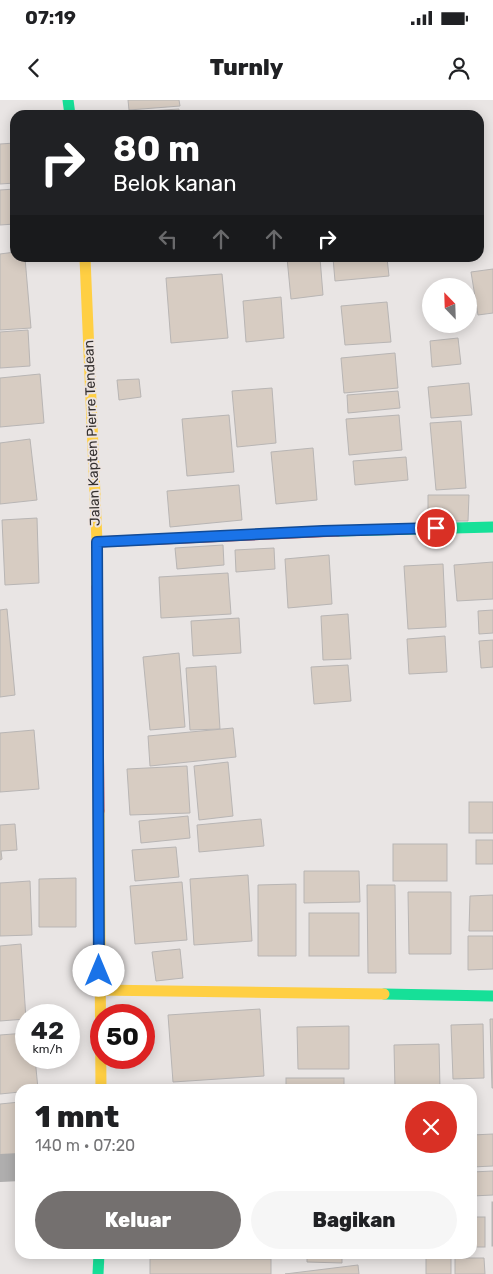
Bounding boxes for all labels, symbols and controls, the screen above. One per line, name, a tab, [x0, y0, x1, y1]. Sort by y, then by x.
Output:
text: 07:19	[25, 6, 76, 29]
icon: back	[20, 54, 48, 82]
text: Turnly	[210, 54, 283, 81]
icon: person	[445, 54, 473, 82]
text: 80 m	[113, 128, 200, 170]
icon: right	[30, 130, 95, 195]
text: Belok kanan	[113, 170, 237, 197]
icon: left	[154, 225, 182, 253]
icon: ahead	[207, 225, 235, 253]
icon: ahead	[260, 225, 288, 253]
icon: right	[313, 225, 341, 253]
north arrow	[422, 278, 478, 332]
map controls	[422, 278, 477, 333]
street label: Jalan Kapten Pierre Tendean	[80, 340, 104, 526]
pin	[415, 507, 457, 549]
icon: arrive	[422, 514, 450, 542]
position arrow	[72, 944, 124, 996]
speed limit sign: 50	[90, 1004, 155, 1069]
text: 42	[31, 1016, 64, 1045]
text: km/h	[33, 1042, 62, 1056]
text: 1 mnt	[35, 1099, 119, 1135]
button: close	[405, 1101, 457, 1153]
text: 140 m · 07:20	[35, 1136, 135, 1155]
button: Keluar	[35, 1191, 241, 1249]
button: Bagikan	[251, 1191, 457, 1249]

